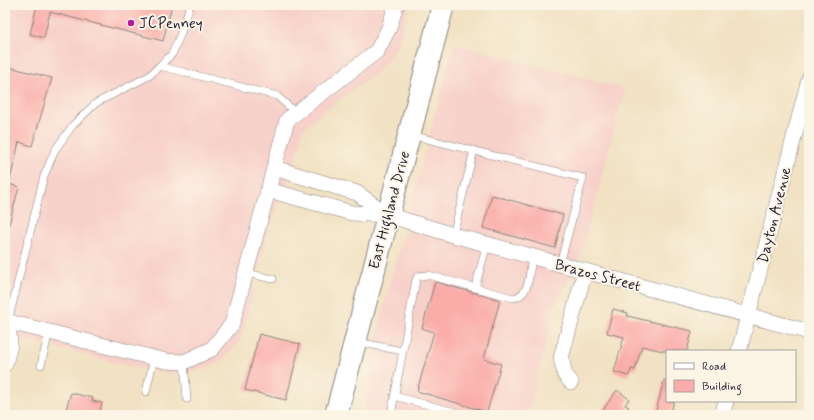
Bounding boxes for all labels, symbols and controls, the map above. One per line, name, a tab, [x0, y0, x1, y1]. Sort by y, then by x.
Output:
place label: JCPenney	[139, 14, 203, 34]
marker: JCPenney	[126, 18, 136, 28]
street label: East Highland Drive	[365, 149, 416, 272]
street label: Dayton Avenue	[753, 165, 797, 265]
street label: Brazos Street	[553, 255, 643, 297]
legend	[666, 350, 796, 402]
text: Road	[702, 359, 726, 375]
text: Building	[702, 379, 742, 396]

